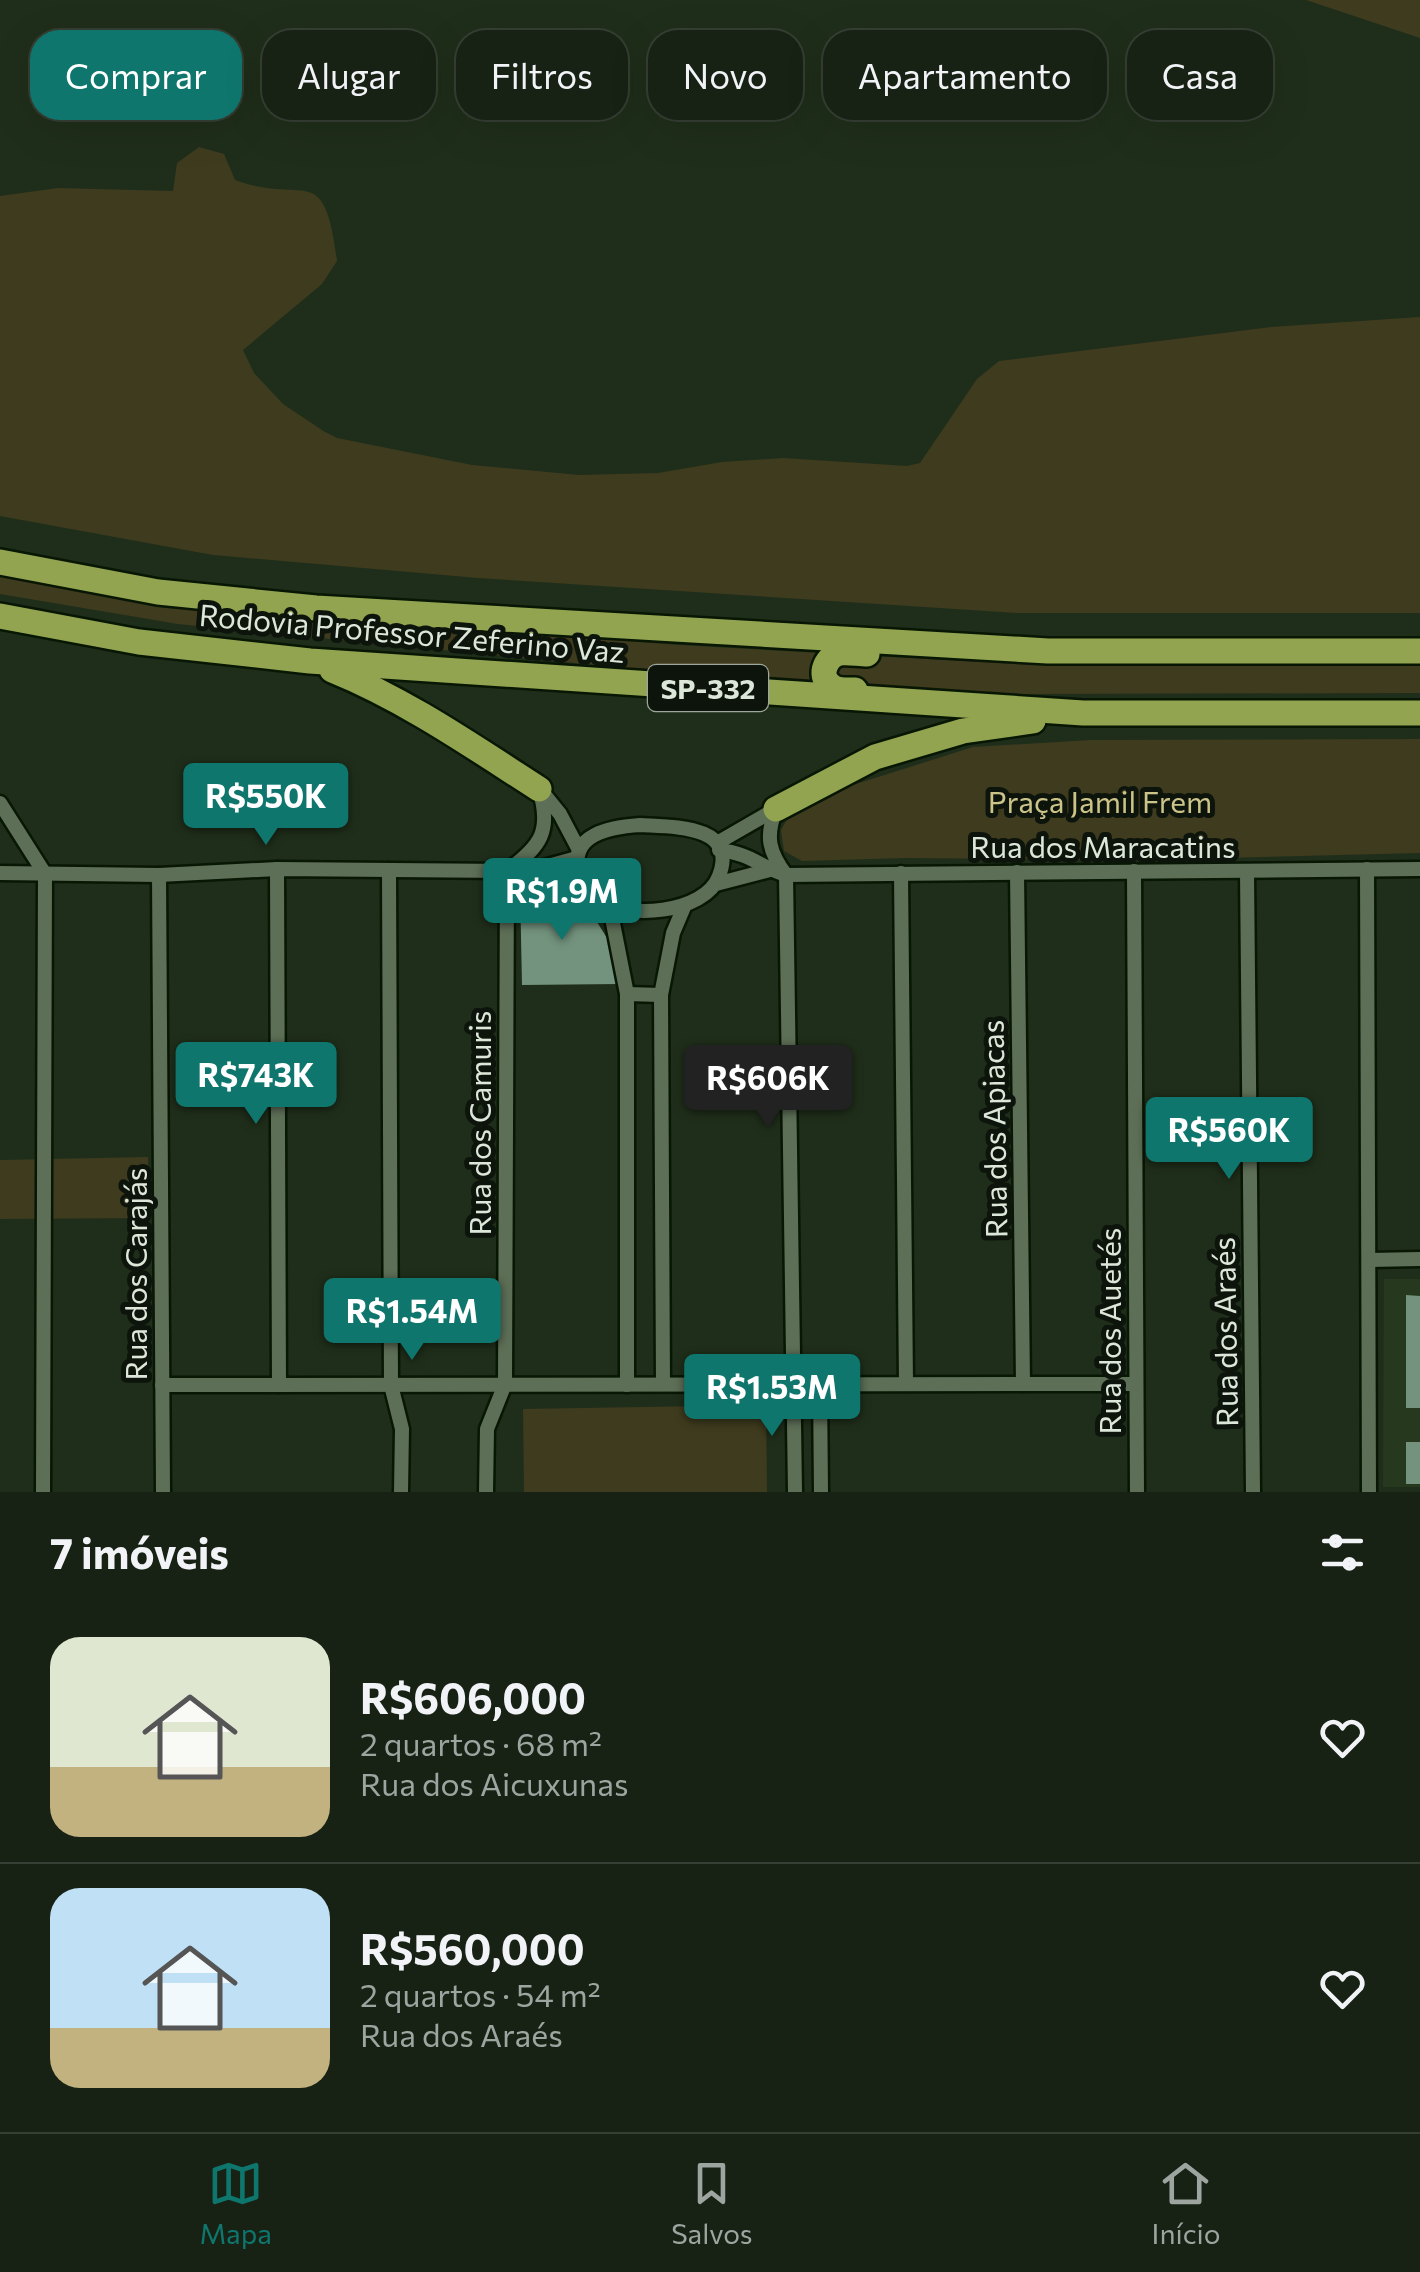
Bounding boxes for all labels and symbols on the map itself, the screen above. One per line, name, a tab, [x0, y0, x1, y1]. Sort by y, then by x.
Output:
street label: Rodovia Professor Zeferino Vaz	[198, 595, 626, 669]
road number: SP-332	[648, 665, 768, 711]
pin: R$550K	[185, 763, 347, 848]
park label: Praça Jamil Frem	[988, 782, 1212, 819]
street label: Rua dos Maracatins	[970, 827, 1236, 864]
pin: R$1.9M	[481, 858, 643, 943]
street label: Rua dos Camuris	[460, 1011, 497, 1236]
street label: Rua dos Apiacas	[973, 1019, 1013, 1239]
pin: R$743K	[175, 1042, 337, 1127]
pin: R$606K	[687, 1045, 849, 1130]
pin: R$560K	[1148, 1097, 1310, 1182]
street label: Rua dos Carajás	[116, 1168, 153, 1380]
street label: Rua dos Auetés	[1090, 1228, 1127, 1434]
street label: Rua dos Araés	[1204, 1237, 1244, 1427]
pin: R$1.54M	[320, 1278, 504, 1363]
pin: R$1.53M	[680, 1354, 864, 1439]

